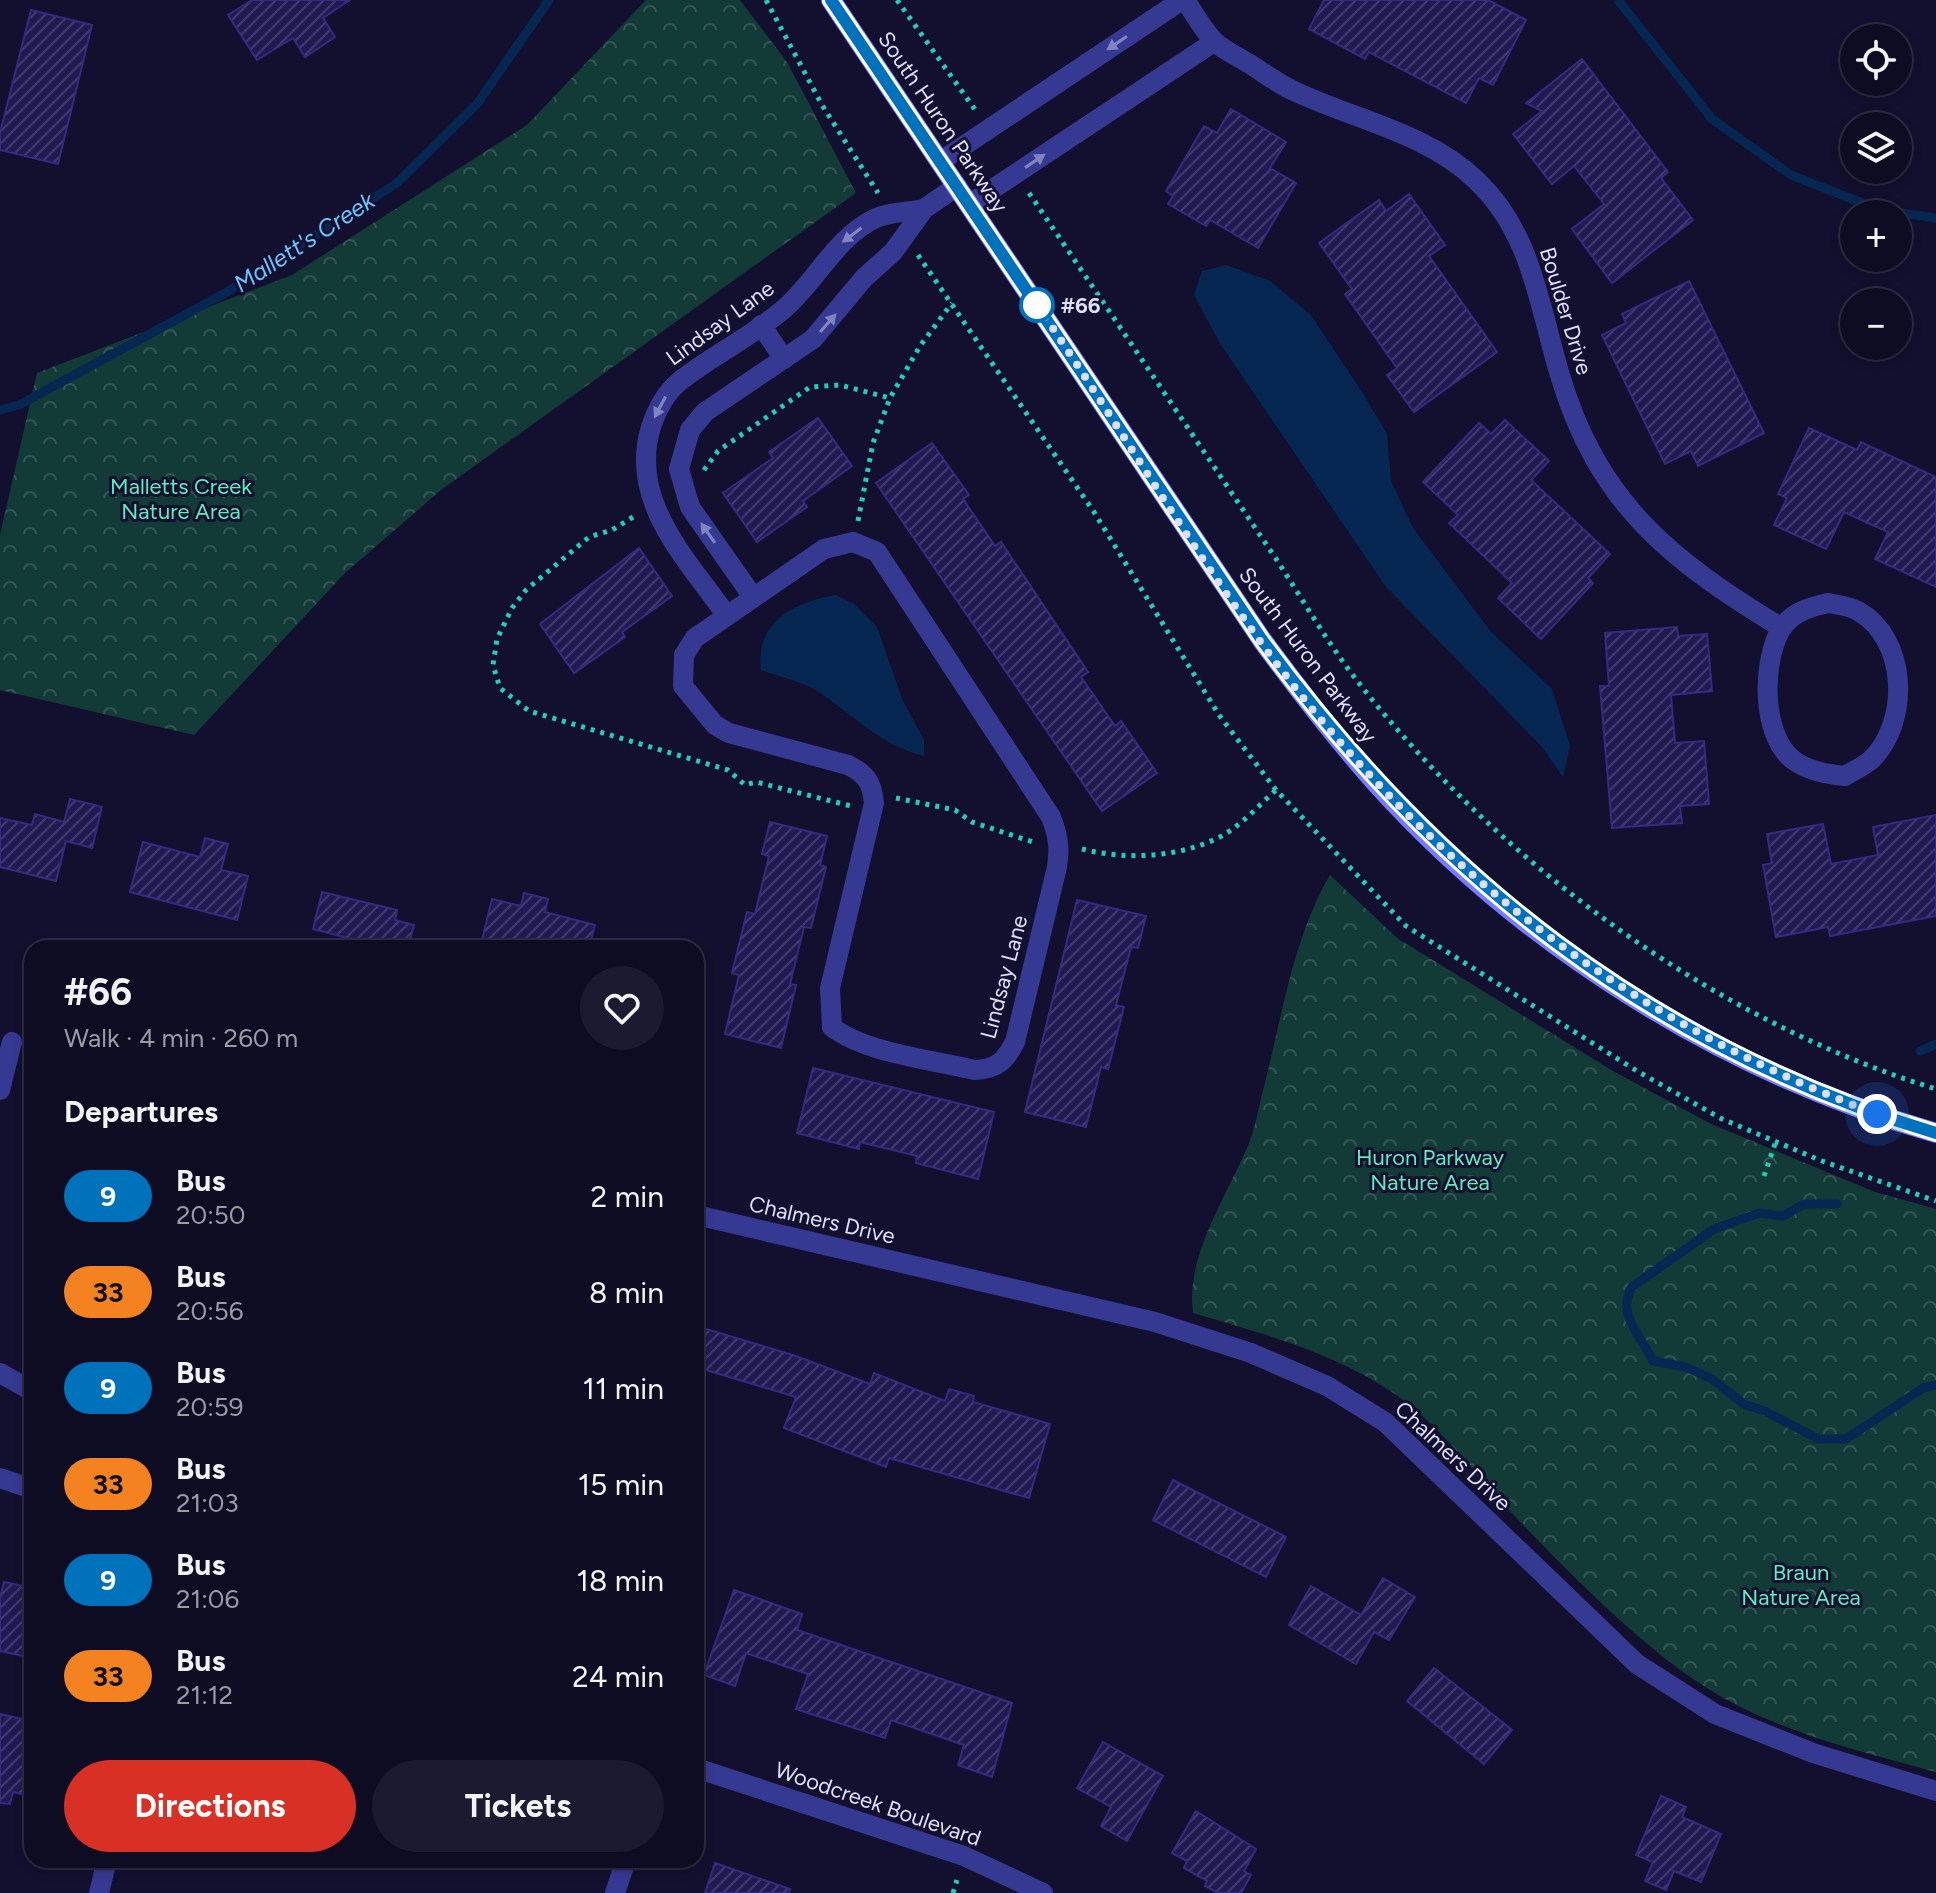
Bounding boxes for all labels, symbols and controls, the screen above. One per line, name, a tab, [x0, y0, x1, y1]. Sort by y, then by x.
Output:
map controls	[1840, 24, 1912, 360]
button: locate	[1840, 24, 1912, 96]
street label: South Huron Parkway	[872, 26, 1014, 218]
one-way arrow	[1106, 36, 1127, 51]
button: layers	[1840, 112, 1912, 184]
one-way arrow	[1025, 154, 1046, 169]
water label: Mallett's Creek	[228, 185, 381, 298]
button: +	[1840, 200, 1912, 272]
one-way arrow	[842, 227, 862, 243]
street label: Boulder Drive	[1534, 244, 1598, 378]
street label: Lindsay Lane	[661, 275, 779, 371]
marker: #66	[1020, 288, 1054, 322]
button: −	[1840, 288, 1912, 360]
place label: #66	[1061, 292, 1101, 319]
one-way arrow	[818, 314, 836, 333]
one-way arrow	[654, 395, 667, 418]
park label: Malletts Creek Nature Area	[110, 473, 252, 525]
one-way arrow	[701, 523, 716, 544]
street label: South Huron Parkway	[1233, 562, 1383, 748]
street label: Lindsay Lane	[975, 912, 1033, 1042]
button: heart	[580, 966, 664, 1050]
text: #66	[64, 969, 132, 1015]
text: Walk · 4 min · 260 m	[64, 1022, 298, 1054]
text: Departures	[64, 1093, 218, 1130]
your location	[1857, 1094, 1897, 1134]
park label: Huron Parkway Nature Area	[1356, 1144, 1505, 1196]
text: Bus	[176, 1162, 225, 1199]
text: 2 min	[591, 1178, 664, 1215]
text: 9	[100, 1179, 116, 1213]
street label: Chalmers Drive	[746, 1190, 898, 1250]
text: 20:50	[176, 1199, 245, 1231]
text: Bus	[176, 1258, 225, 1295]
text: 8 min	[589, 1274, 664, 1311]
text: 33	[92, 1275, 124, 1309]
text: 20:56	[176, 1295, 243, 1327]
text: Bus	[176, 1354, 225, 1391]
text: 11 min	[583, 1370, 664, 1407]
text: 9	[100, 1371, 116, 1405]
text: 20:59	[176, 1391, 243, 1423]
street label: Chalmers Drive	[1389, 1395, 1517, 1517]
text: Bus	[176, 1450, 225, 1487]
text: 15 min	[578, 1466, 664, 1503]
text: 33	[92, 1467, 124, 1501]
text: 21:03	[176, 1487, 239, 1519]
text: Bus	[176, 1546, 225, 1583]
park label: Braun Nature Area	[1741, 1559, 1861, 1611]
text: 18 min	[577, 1562, 664, 1599]
text: 9	[100, 1563, 116, 1597]
text: 21:06	[176, 1583, 239, 1615]
text: Bus	[176, 1642, 225, 1679]
text: 24 min	[572, 1658, 664, 1695]
text: 33	[92, 1659, 124, 1693]
text: 21:12	[176, 1679, 233, 1711]
street label: Woodcreek Boulevard	[772, 1756, 984, 1852]
button: Directions	[64, 1760, 356, 1852]
button: Tickets	[372, 1760, 664, 1852]

